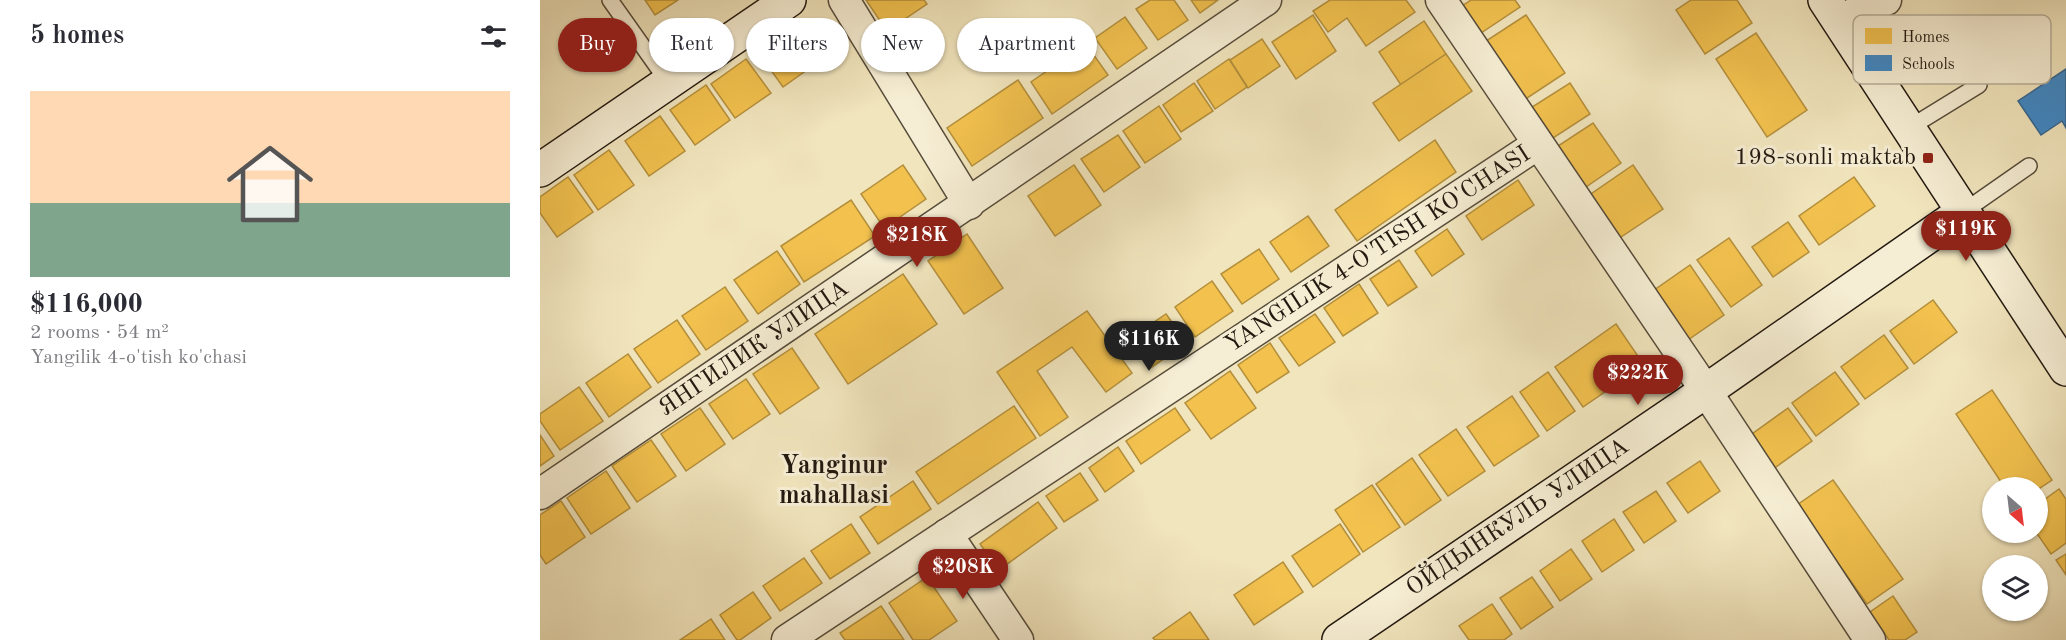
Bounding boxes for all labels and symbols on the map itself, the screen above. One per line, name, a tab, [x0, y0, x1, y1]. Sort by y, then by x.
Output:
legend	[1853, 15, 2051, 84]
text: Homes	[1902, 30, 1950, 46]
text: Schools	[1902, 57, 1955, 73]
street label: YANGILIK 4-O'TISH KO'CHASI	[1221, 142, 1535, 358]
place label: 198-sonli maktab	[1734, 146, 1916, 170]
marker: 198-sonli maktab	[1921, 151, 1935, 165]
pin: $119K	[1924, 211, 2008, 262]
pin: $218K	[875, 217, 959, 268]
street label: ЯНГИЛИК УЛИЦА	[655, 277, 853, 421]
pin: $116K	[1107, 321, 1191, 372]
pin: $222K	[1596, 355, 1680, 406]
street label: ОЙДЫНКУЛЬ УЛИЦА	[1400, 431, 1633, 601]
district label: Yanginur mahallasi	[779, 453, 889, 509]
north arrow	[1982, 477, 2048, 543]
pin: $208K	[921, 549, 1005, 600]

